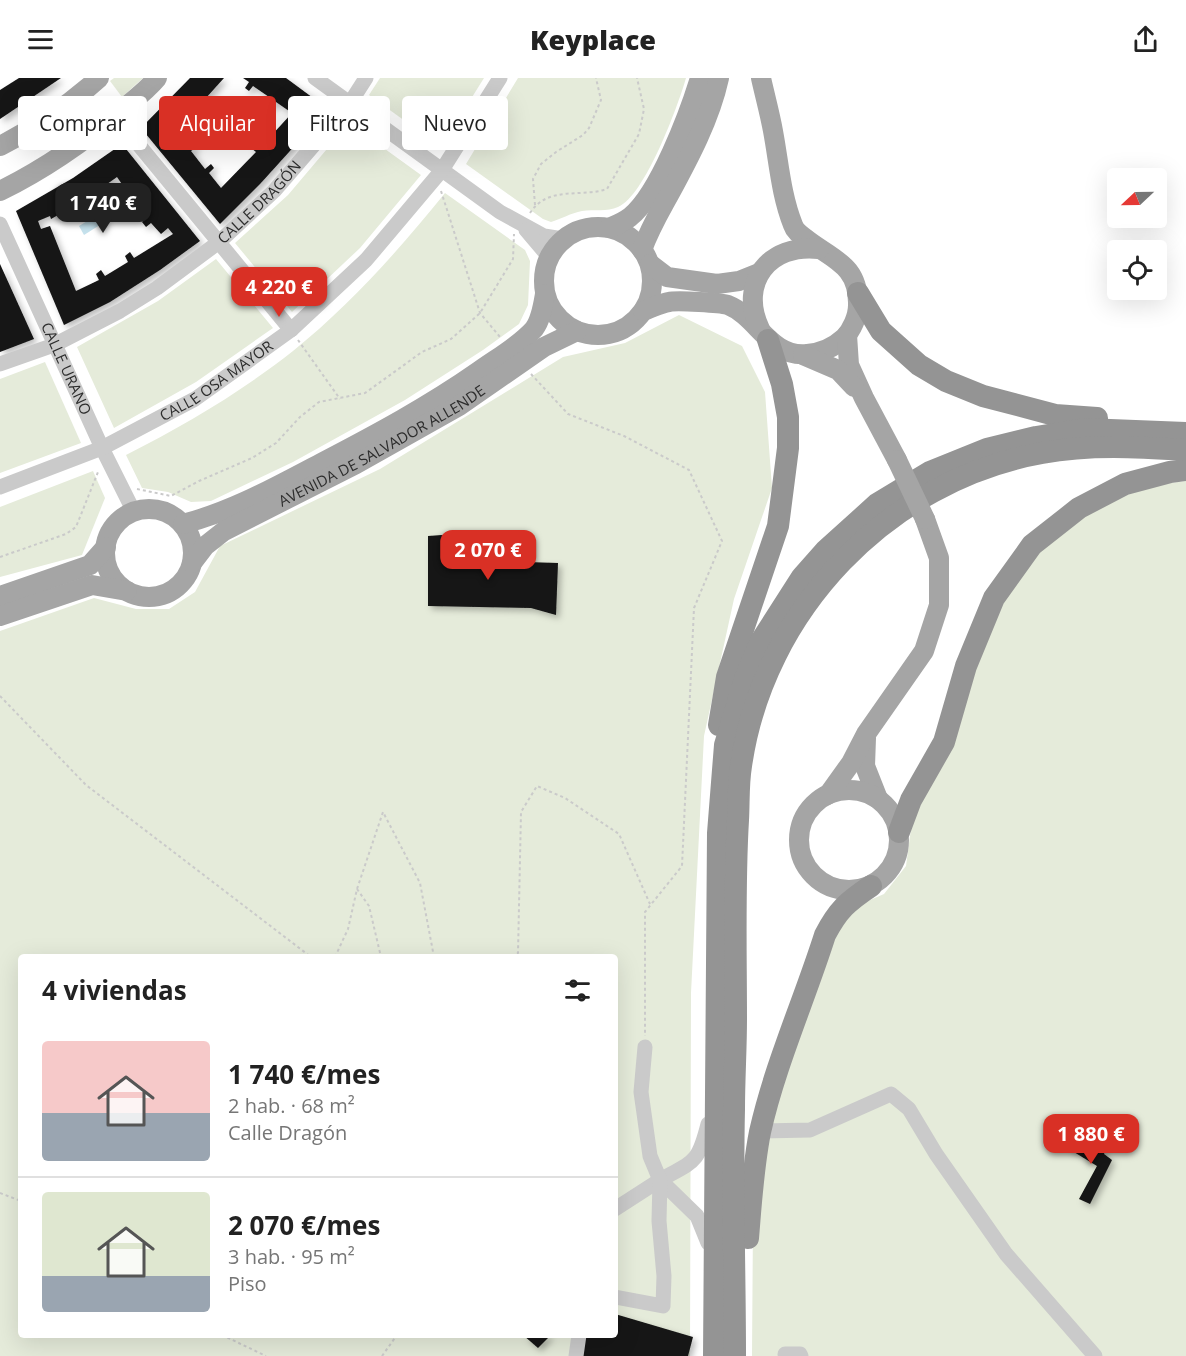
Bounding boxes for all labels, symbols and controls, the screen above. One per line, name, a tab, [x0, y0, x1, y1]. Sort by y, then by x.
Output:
text: Keyplace	[530, 21, 656, 58]
icon: menu	[24, 23, 57, 56]
icon: share	[1129, 23, 1162, 56]
chip: Comprar	[18, 96, 147, 150]
chip: Alquilar	[159, 96, 276, 150]
chip: Filtros	[288, 96, 390, 150]
chip: Nuevo	[402, 96, 508, 150]
street label: CALLE DRAGÓN	[213, 156, 305, 248]
north arrow	[1107, 168, 1167, 228]
map controls	[1107, 168, 1167, 300]
pin: 1 740 €	[48, 183, 158, 234]
text: 1 740 €	[69, 189, 137, 216]
button: locate	[1107, 240, 1167, 300]
pin: 4 220 €	[224, 267, 334, 318]
text: 4 220 €	[245, 273, 313, 300]
street label: CALLE URANO	[37, 319, 97, 418]
street label: CALLE OSA MAYOR	[156, 335, 277, 425]
street label: AVENIDA DE SALVADOR ALLENDE	[275, 380, 489, 511]
pin: 2 070 €	[433, 530, 543, 581]
text: 2 070 €	[454, 536, 522, 563]
text: 4 viviendas	[42, 972, 187, 1008]
icon: filters	[561, 974, 594, 1007]
text: 1 740 €/mes	[228, 1056, 380, 1092]
icon: home	[90, 1065, 162, 1137]
text: 2 hab. · 68 m²	[228, 1092, 355, 1119]
pin: 1 880 €	[1036, 1114, 1146, 1165]
text: Calle Dragón	[228, 1119, 347, 1146]
text: 1 880 €	[1057, 1120, 1125, 1147]
text: 2 070 €/mes	[228, 1207, 380, 1243]
icon: home	[90, 1216, 162, 1288]
text: 3 hab. · 95 m²	[228, 1243, 355, 1270]
text: Piso	[228, 1270, 267, 1297]

